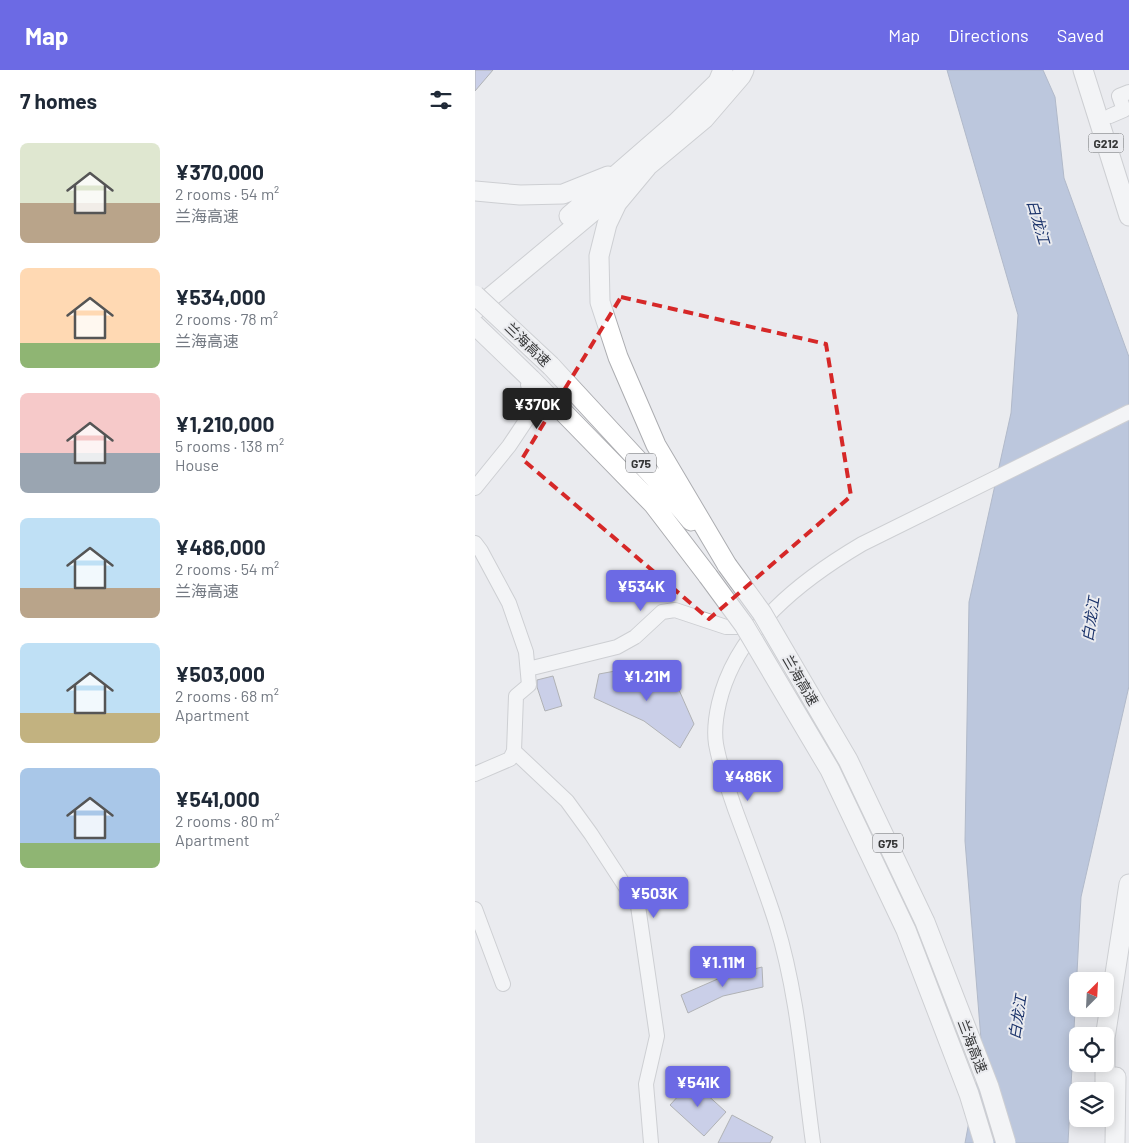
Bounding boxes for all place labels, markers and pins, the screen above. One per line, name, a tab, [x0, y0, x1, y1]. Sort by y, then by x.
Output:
pin: ¥370K	[502, 388, 572, 430]
pin: ¥534K	[606, 570, 676, 612]
pin: ¥1.21M	[606, 660, 688, 702]
pin: ¥486K	[713, 760, 783, 802]
pin: ¥503K	[619, 876, 689, 919]
pin: ¥1.11M	[682, 946, 764, 988]
pin: ¥541K	[663, 1066, 733, 1108]

